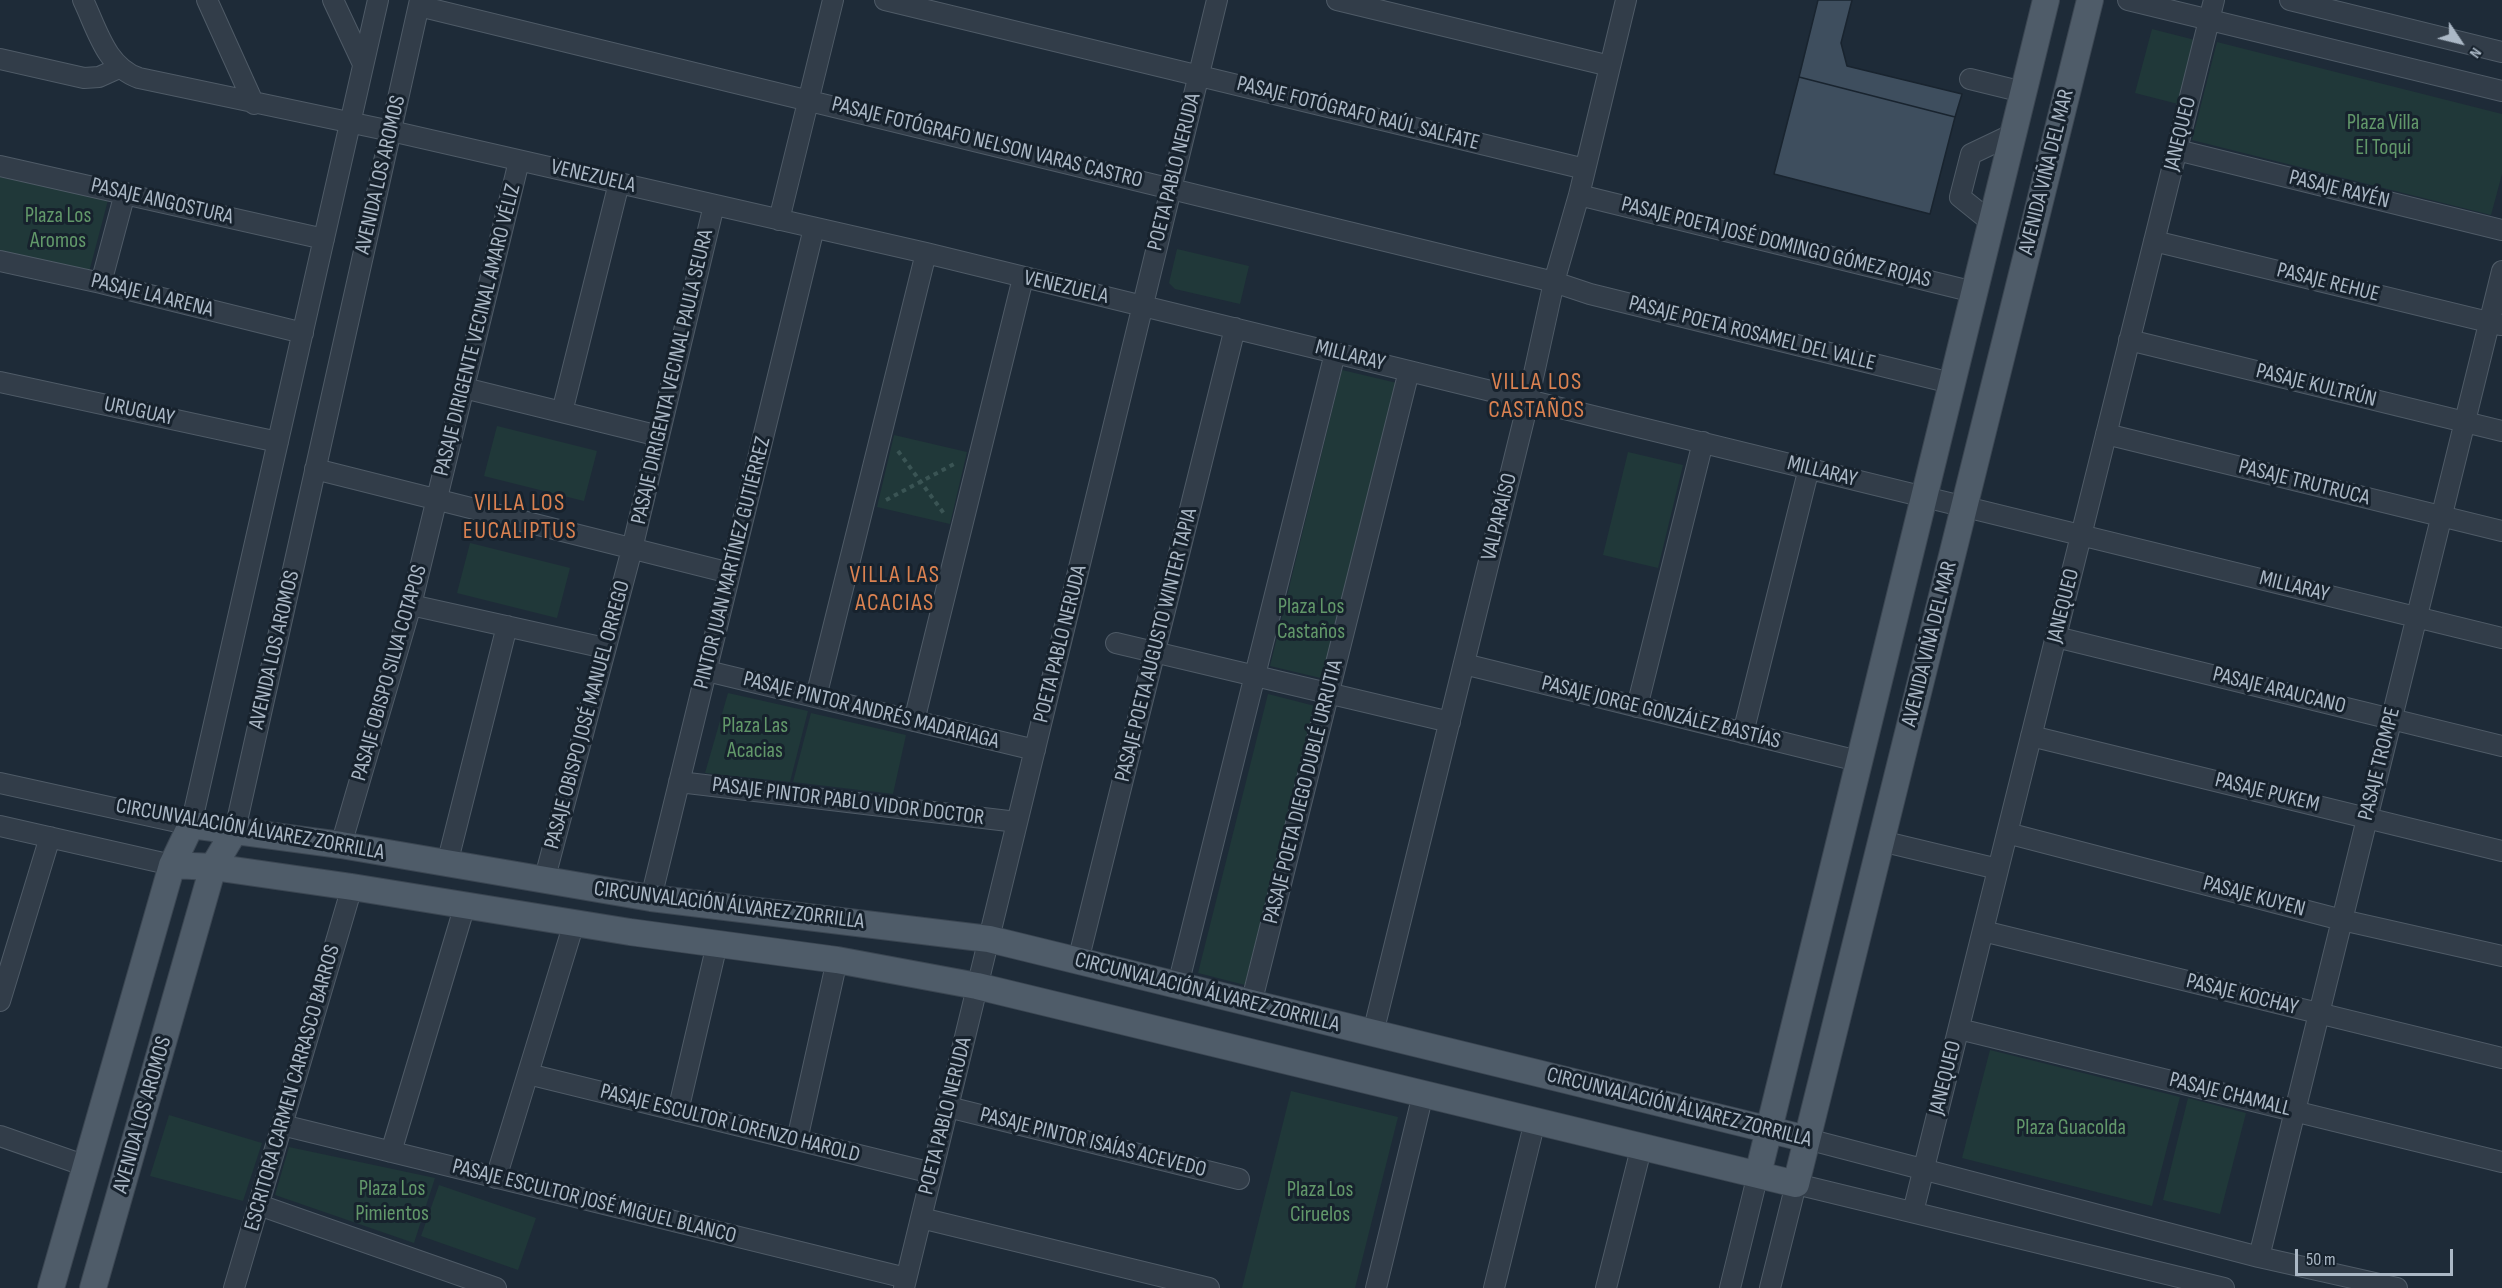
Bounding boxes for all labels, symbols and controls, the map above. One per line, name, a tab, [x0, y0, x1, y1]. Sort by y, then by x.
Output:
north arrow	[2430, 12, 2490, 72]
text: N	[2465, 44, 2485, 62]
street label: PASAJE FOTÓGRAFO RAÚL SALFATE	[1234, 71, 1482, 157]
street label: AVENIDA VIÑA DEL MAR	[2014, 87, 2080, 257]
street label: POETA PABLO NERUDA	[1143, 91, 1207, 253]
street label: PASAJE FOTÓGRAFO NELSON VARAS CASTRO	[829, 92, 1145, 194]
street label: AVENIDA LOS AROMOS	[350, 93, 412, 257]
street label: JANEQUEO	[2159, 94, 2203, 174]
park label: Plaza Villa El Toqui	[2347, 110, 2419, 162]
street label: VENEZUELA	[548, 154, 638, 200]
street label: PASAJE RAYÉN	[2286, 165, 2392, 215]
street label: PASAJE ANGOSTURA	[88, 173, 236, 231]
street label: PASAJE DIRIGENTE VECINAL AMARO VÉLIZ	[429, 181, 527, 479]
street label: PASAJE POETA JOSÉ DOMINGO GÓMEZ ROJAS	[1618, 192, 1934, 294]
park label: Plaza Los Aromos	[25, 203, 91, 254]
street label: PASAJE DIRIGENTA VECINAL PAULA SEURA	[626, 227, 720, 527]
street label: PASAJE REHUE	[2274, 258, 2382, 308]
street label: VENEZUELA	[1021, 265, 1111, 311]
street label: PASAJE LA ARENA	[88, 268, 216, 324]
street label: PASAJE POETA ROSAMEL DEL VALLE	[1626, 291, 1878, 377]
street label: MILLARAY	[1312, 335, 1388, 377]
street label: PASAJE KULTRÚN	[2253, 358, 2379, 414]
district label: VILLA LOS CASTAÑOS	[1488, 369, 1586, 425]
street label: URUGUAY	[101, 392, 177, 432]
street label: PINTOR JUAN MARTÍNEZ GUTIÉRREZ	[689, 434, 777, 692]
street label: MILLARAY	[1784, 451, 1860, 493]
street label: PASAJE TRUTRUCA	[2236, 454, 2372, 512]
street label: VALPARAÍSO	[1476, 471, 1524, 563]
district label: VILLA LOS EUCALIPTUS	[463, 490, 577, 546]
street label: PASAJE POETA AUGUSTO WINTER TAPIA	[1110, 505, 1204, 785]
street label: AVENIDA VIÑA DEL MAR	[1897, 559, 1963, 729]
street label: PASAJE OBISPO SILVA COTAPOS	[347, 562, 433, 784]
district label: VILLA LAS ACACIAS	[850, 562, 940, 618]
street label: POETA PABLO NERUDA	[1029, 563, 1093, 725]
street label: JANEQUEO	[2042, 566, 2086, 646]
street label: MILLARAY	[2256, 566, 2332, 608]
street label: AVENIDA LOS AROMOS	[244, 568, 306, 732]
street label: PASAJE OBISPO JOSÉ MANUEL ORREGO	[539, 578, 637, 852]
park label: Plaza Los Castaños	[1277, 594, 1345, 646]
street label: PASAJE POETA DIEGO DUBLÉ URRUTIA	[1258, 657, 1350, 927]
street label: PASAJE ARAUCANO	[2210, 662, 2348, 720]
street label: PASAJE PINTOR ANDRÉS MADARIAGA	[740, 666, 1002, 756]
street label: PASAJE JORGE GONZÁLEZ BASTÍAS	[1539, 671, 1783, 755]
street label: PASAJE TROMPE	[2353, 705, 2407, 823]
park label: Plaza Las Acacias	[722, 713, 788, 764]
street label: PASAJE PUKEM	[2212, 767, 2322, 819]
street label: PASAJE PINTOR PABLO VIDOR DOCTOR	[710, 772, 986, 832]
street label: CIRCUNVALACIÓN ÁLVAREZ ZORRILLA	[114, 793, 386, 867]
street label: PASAJE KUYEN	[2200, 871, 2308, 923]
street label: CIRCUNVALACIÓN ÁLVAREZ ZORRILLA	[592, 876, 866, 936]
street label: ESCRITORA CARMEN CARRASCO BARROS	[239, 942, 347, 1234]
street label: CIRCUNVALACIÓN ÁLVAREZ ZORRILLA	[1072, 947, 1342, 1039]
street label: PASAJE KOCHAY	[2183, 968, 2301, 1022]
street label: AVENIDA LOS AROMOS	[108, 1034, 178, 1196]
street label: POETA PABLO NERUDA	[914, 1035, 978, 1197]
street label: JANEQUEO	[1924, 1038, 1968, 1118]
street label: CIRCUNVALACIÓN ÁLVAREZ ZORRILLA	[1544, 1062, 1814, 1154]
street label: PASAJE CHAMALL	[2166, 1067, 2294, 1123]
street label: PASAJE ESCULTOR LORENZO HAROLD	[597, 1079, 863, 1169]
street label: PASAJE PINTOR ISAÍAS ACEVEDO	[977, 1102, 1209, 1184]
park label: Plaza Guacolda	[2016, 1115, 2126, 1141]
street label: PASAJE ESCULTOR JOSÉ MIGUEL BLANCO	[449, 1154, 739, 1250]
park label: Plaza Los Pimientos	[355, 1176, 429, 1228]
park label: Plaza Los Ciruelos	[1287, 1177, 1353, 1228]
scale bar	[2298, 1237, 2456, 1275]
text: 50 m	[2306, 1249, 2336, 1270]

